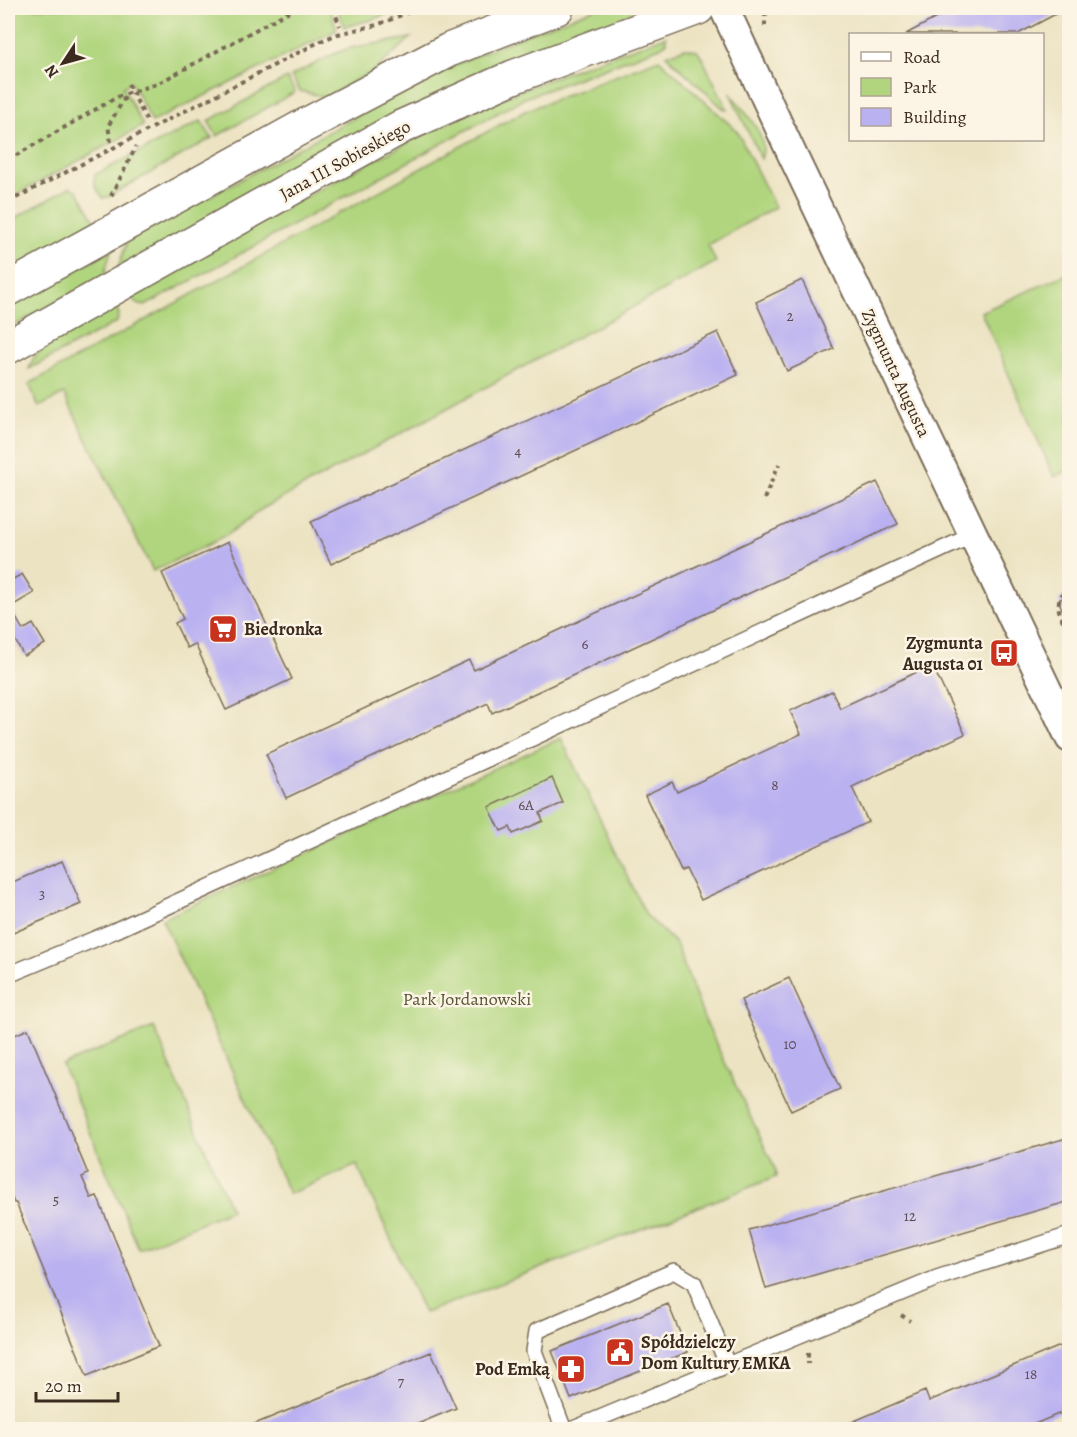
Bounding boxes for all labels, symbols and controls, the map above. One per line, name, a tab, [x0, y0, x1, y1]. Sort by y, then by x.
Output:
north arrow	[33, 33, 93, 93]
legend	[849, 33, 1044, 141]
text: Road	[903, 45, 941, 69]
text: N	[39, 60, 64, 82]
text: Park	[903, 75, 937, 99]
text: Building	[903, 105, 967, 129]
street label: Jana III Sobieskiego	[275, 114, 415, 206]
street label: Zygmunta Augusta	[856, 305, 937, 442]
house number: 2	[786, 306, 794, 326]
house number: 4	[515, 441, 522, 461]
supermarket icon: Biedronka	[207, 613, 239, 645]
place label: Biedronka	[244, 617, 323, 641]
place label: Zygmunta Augusta 01	[902, 631, 984, 676]
house number: 6	[582, 634, 589, 654]
bus stop icon: Zygmunta Augusta 01	[988, 637, 1020, 669]
house number: 8	[771, 775, 779, 795]
house number: 6A	[518, 795, 534, 815]
house number: 3	[39, 884, 45, 904]
park label: Park Jordanowski	[403, 987, 531, 1011]
house number: 10	[783, 1034, 797, 1054]
house number: 5	[53, 1190, 59, 1210]
house number: 12	[904, 1206, 916, 1226]
place label: Spółdzielczy Dom Kultury EMKA	[641, 1330, 791, 1375]
public building icon: Spółdzielczy Dom Kultury EMKA	[604, 1336, 636, 1368]
pharmacy icon: Pod Emką	[555, 1353, 587, 1385]
place label: Pod Emką	[475, 1357, 550, 1381]
house number: 18	[1025, 1364, 1037, 1384]
scale bar	[36, 1365, 118, 1403]
house number: 7	[398, 1372, 405, 1392]
text: 20 m	[45, 1374, 82, 1398]

